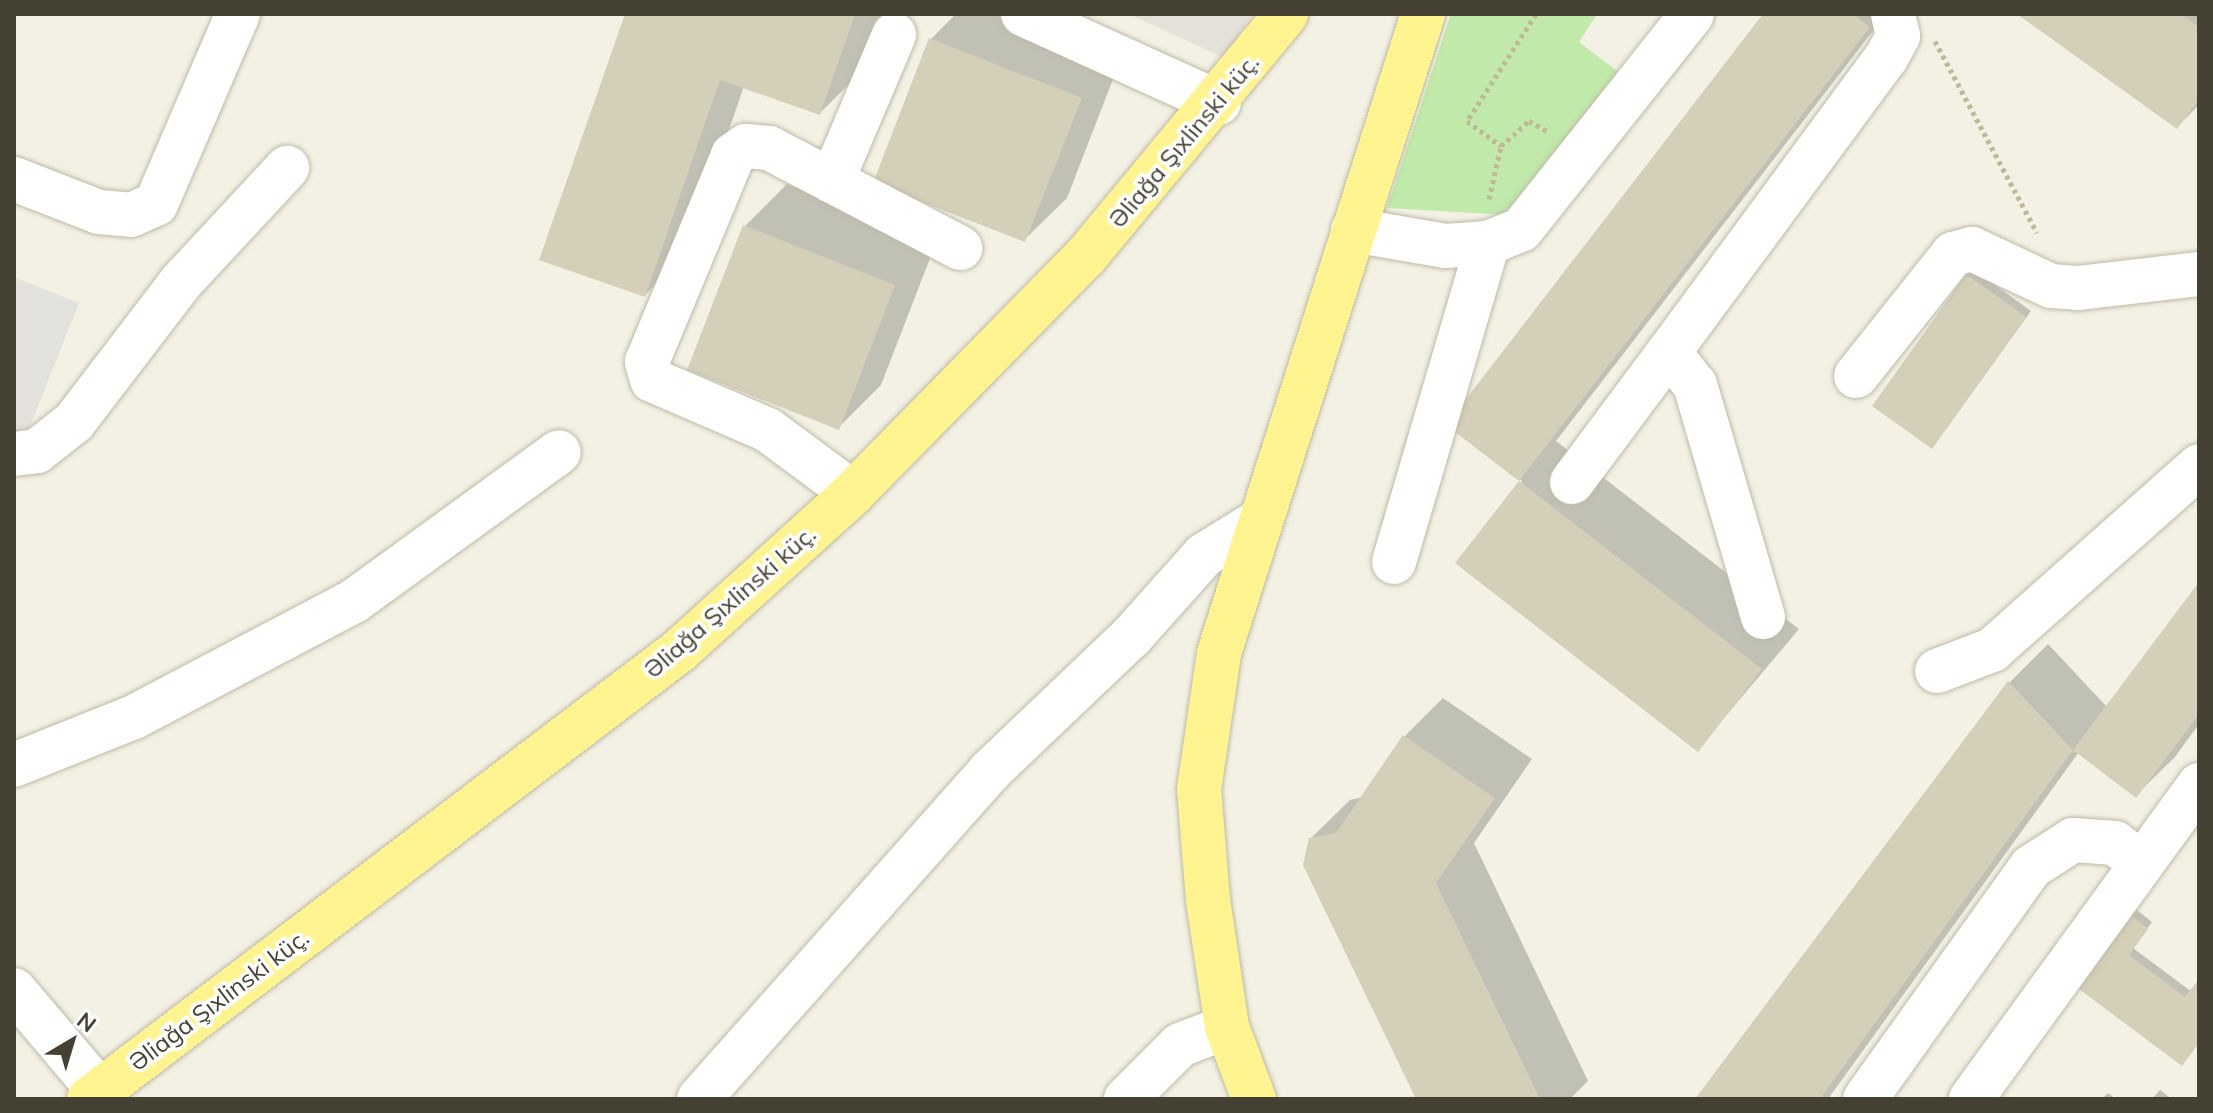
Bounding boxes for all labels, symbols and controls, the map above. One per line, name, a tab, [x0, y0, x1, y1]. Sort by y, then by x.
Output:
street label: Əliağa Şıxlinski küç.	[1103, 48, 1265, 234]
street label: Əliağa Şıxlinski küç.	[638, 520, 822, 684]
street label: Əliağa Şıxlinski küç.	[123, 923, 315, 1077]
north arrow	[32, 1001, 112, 1081]
text: N	[72, 1006, 102, 1038]

